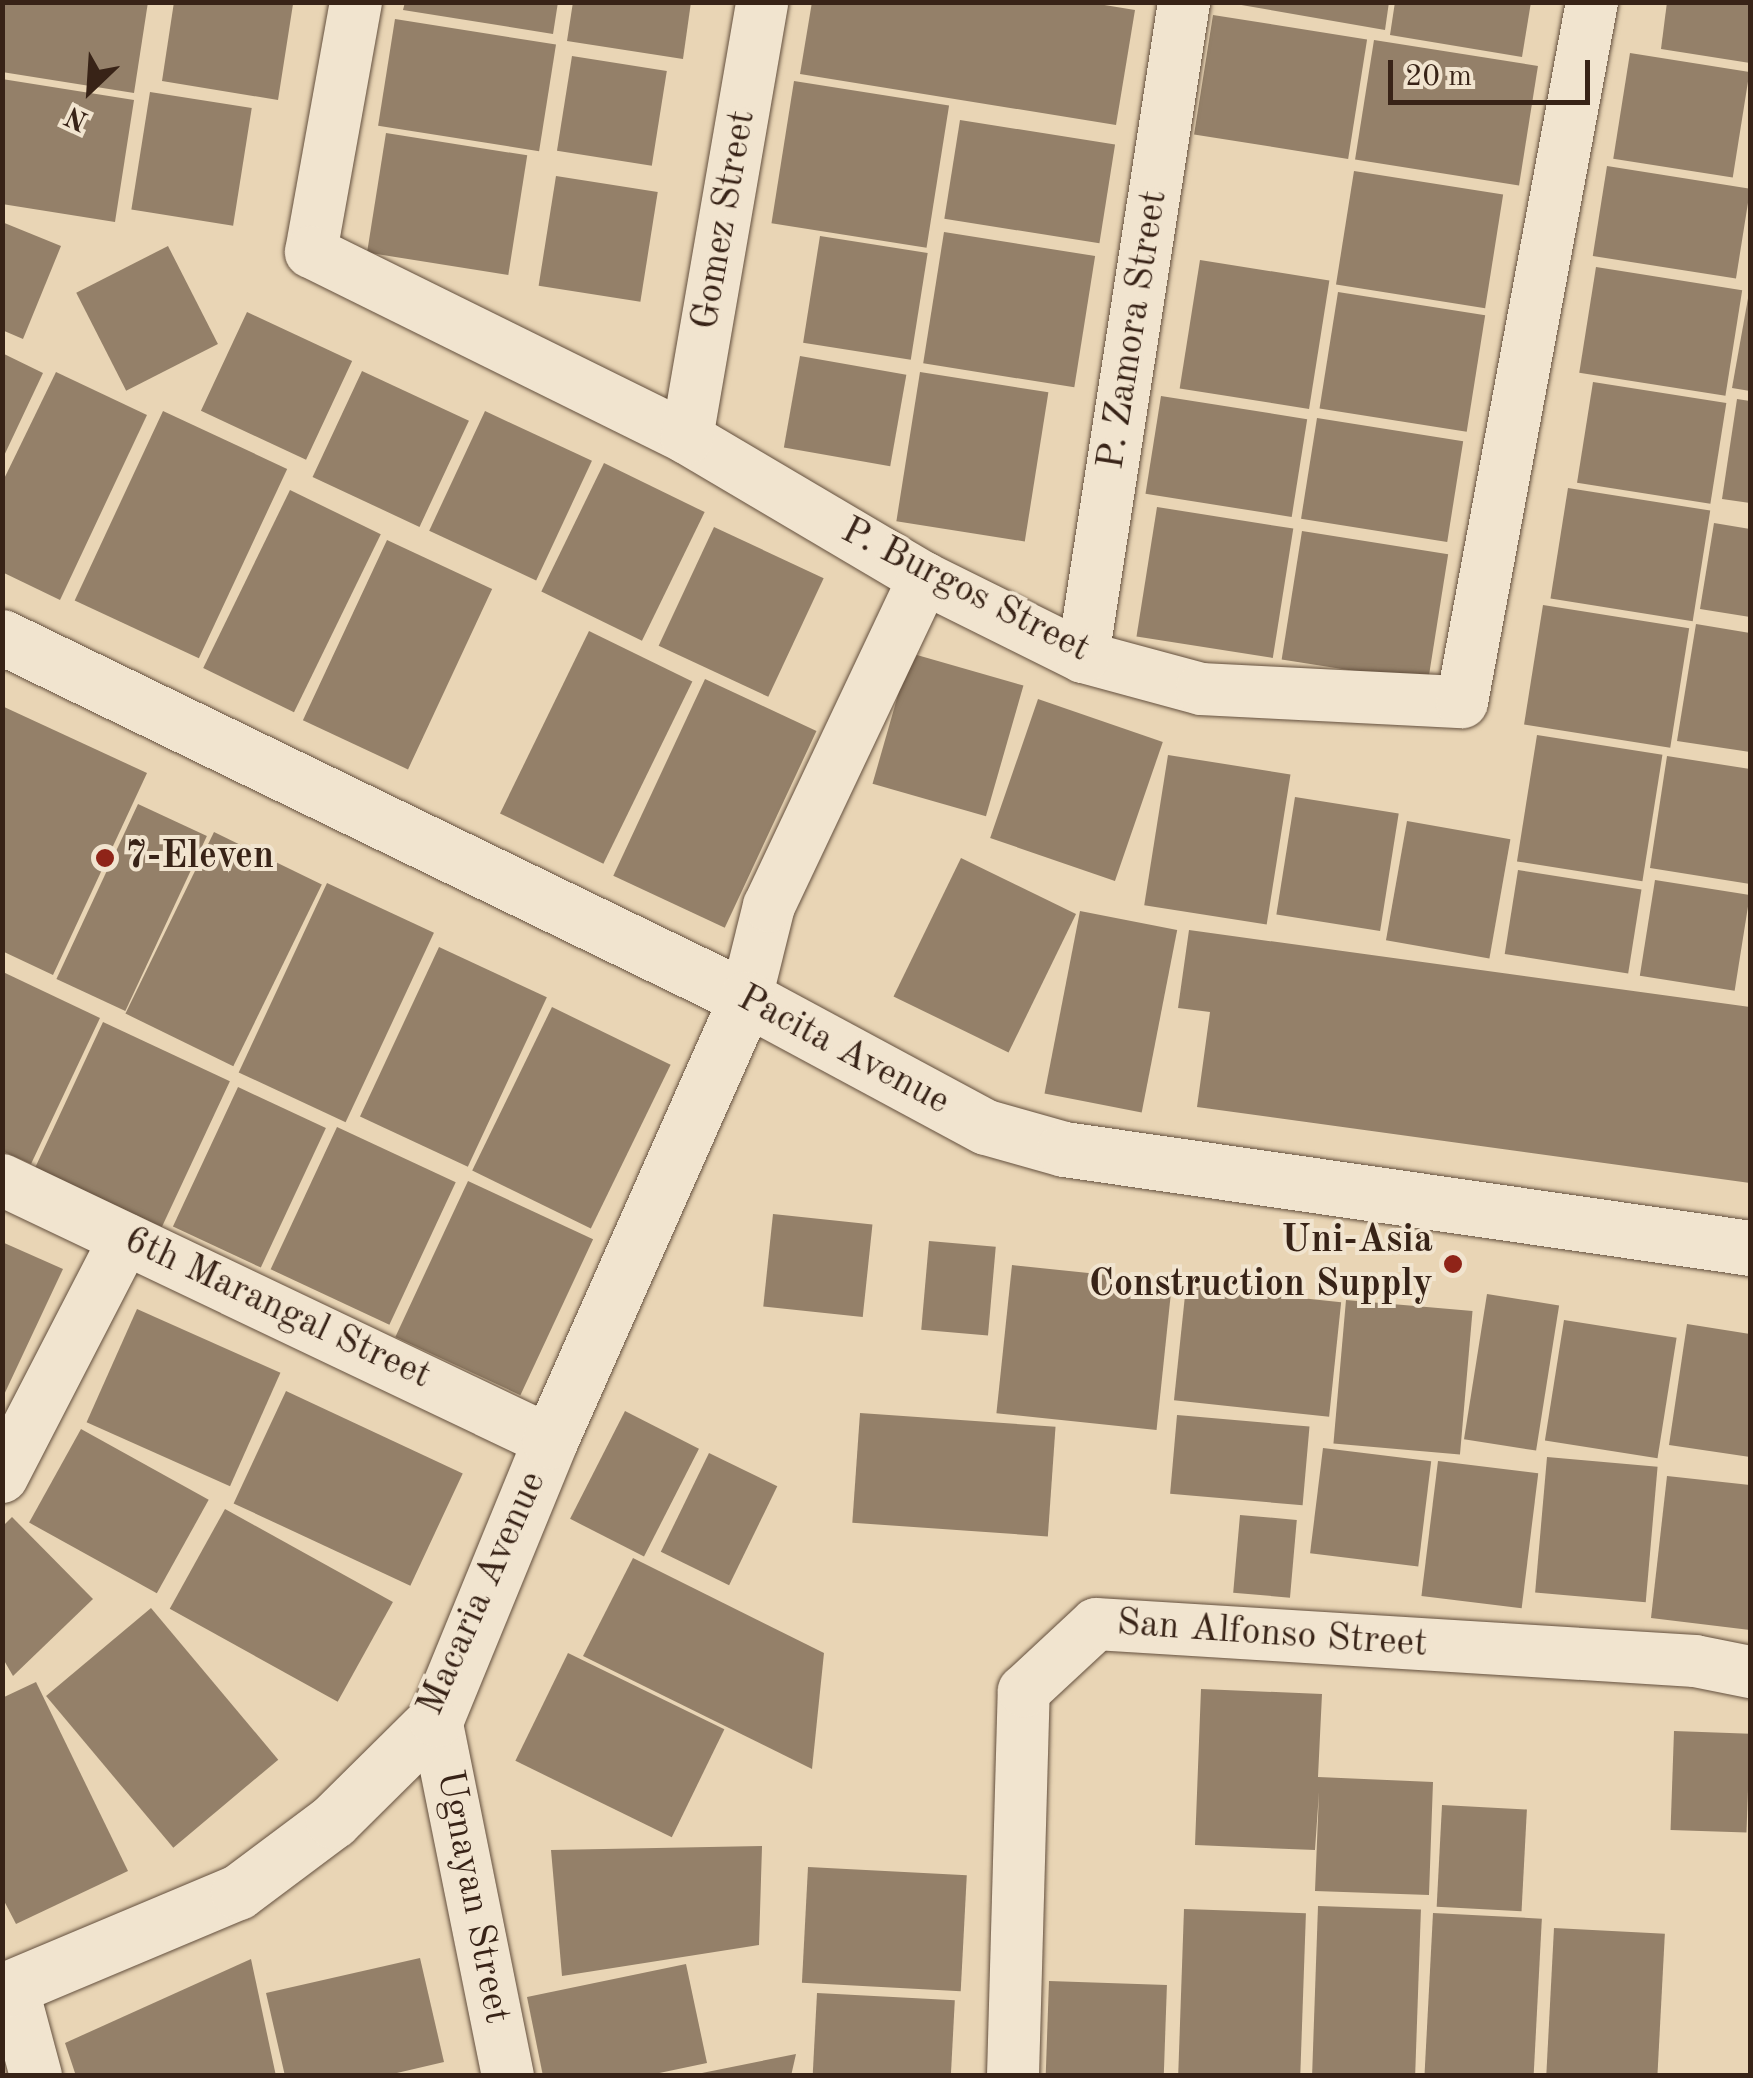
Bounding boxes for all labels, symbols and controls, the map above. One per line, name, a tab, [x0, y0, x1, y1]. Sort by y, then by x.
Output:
north arrow	[40, 40, 140, 140]
scale bar	[1393, 40, 1596, 102]
text: 20 m	[1405, 62, 1472, 92]
text: N	[62, 100, 93, 134]
street label: Gomez Street	[683, 107, 767, 333]
street label: P. Zamora Street	[1089, 187, 1179, 473]
street label: P. Burgos Street	[833, 509, 1097, 673]
place label: 7-Eleven	[125, 835, 274, 881]
marker: 7-Eleven	[94, 847, 116, 869]
street label: Pacita Avenue	[729, 976, 957, 1126]
street label: 6th Marangal Street	[116, 1218, 438, 1400]
place label: Uni-Asia Construction Supply	[1089, 1219, 1433, 1308]
marker: Uni-Asia Construction Supply	[1442, 1253, 1464, 1275]
street label: Macaria Avenue	[409, 1465, 557, 1723]
street label: San Alfonso Street	[1115, 1601, 1429, 1669]
street label: Ugnayan Street	[425, 1767, 519, 2027]

